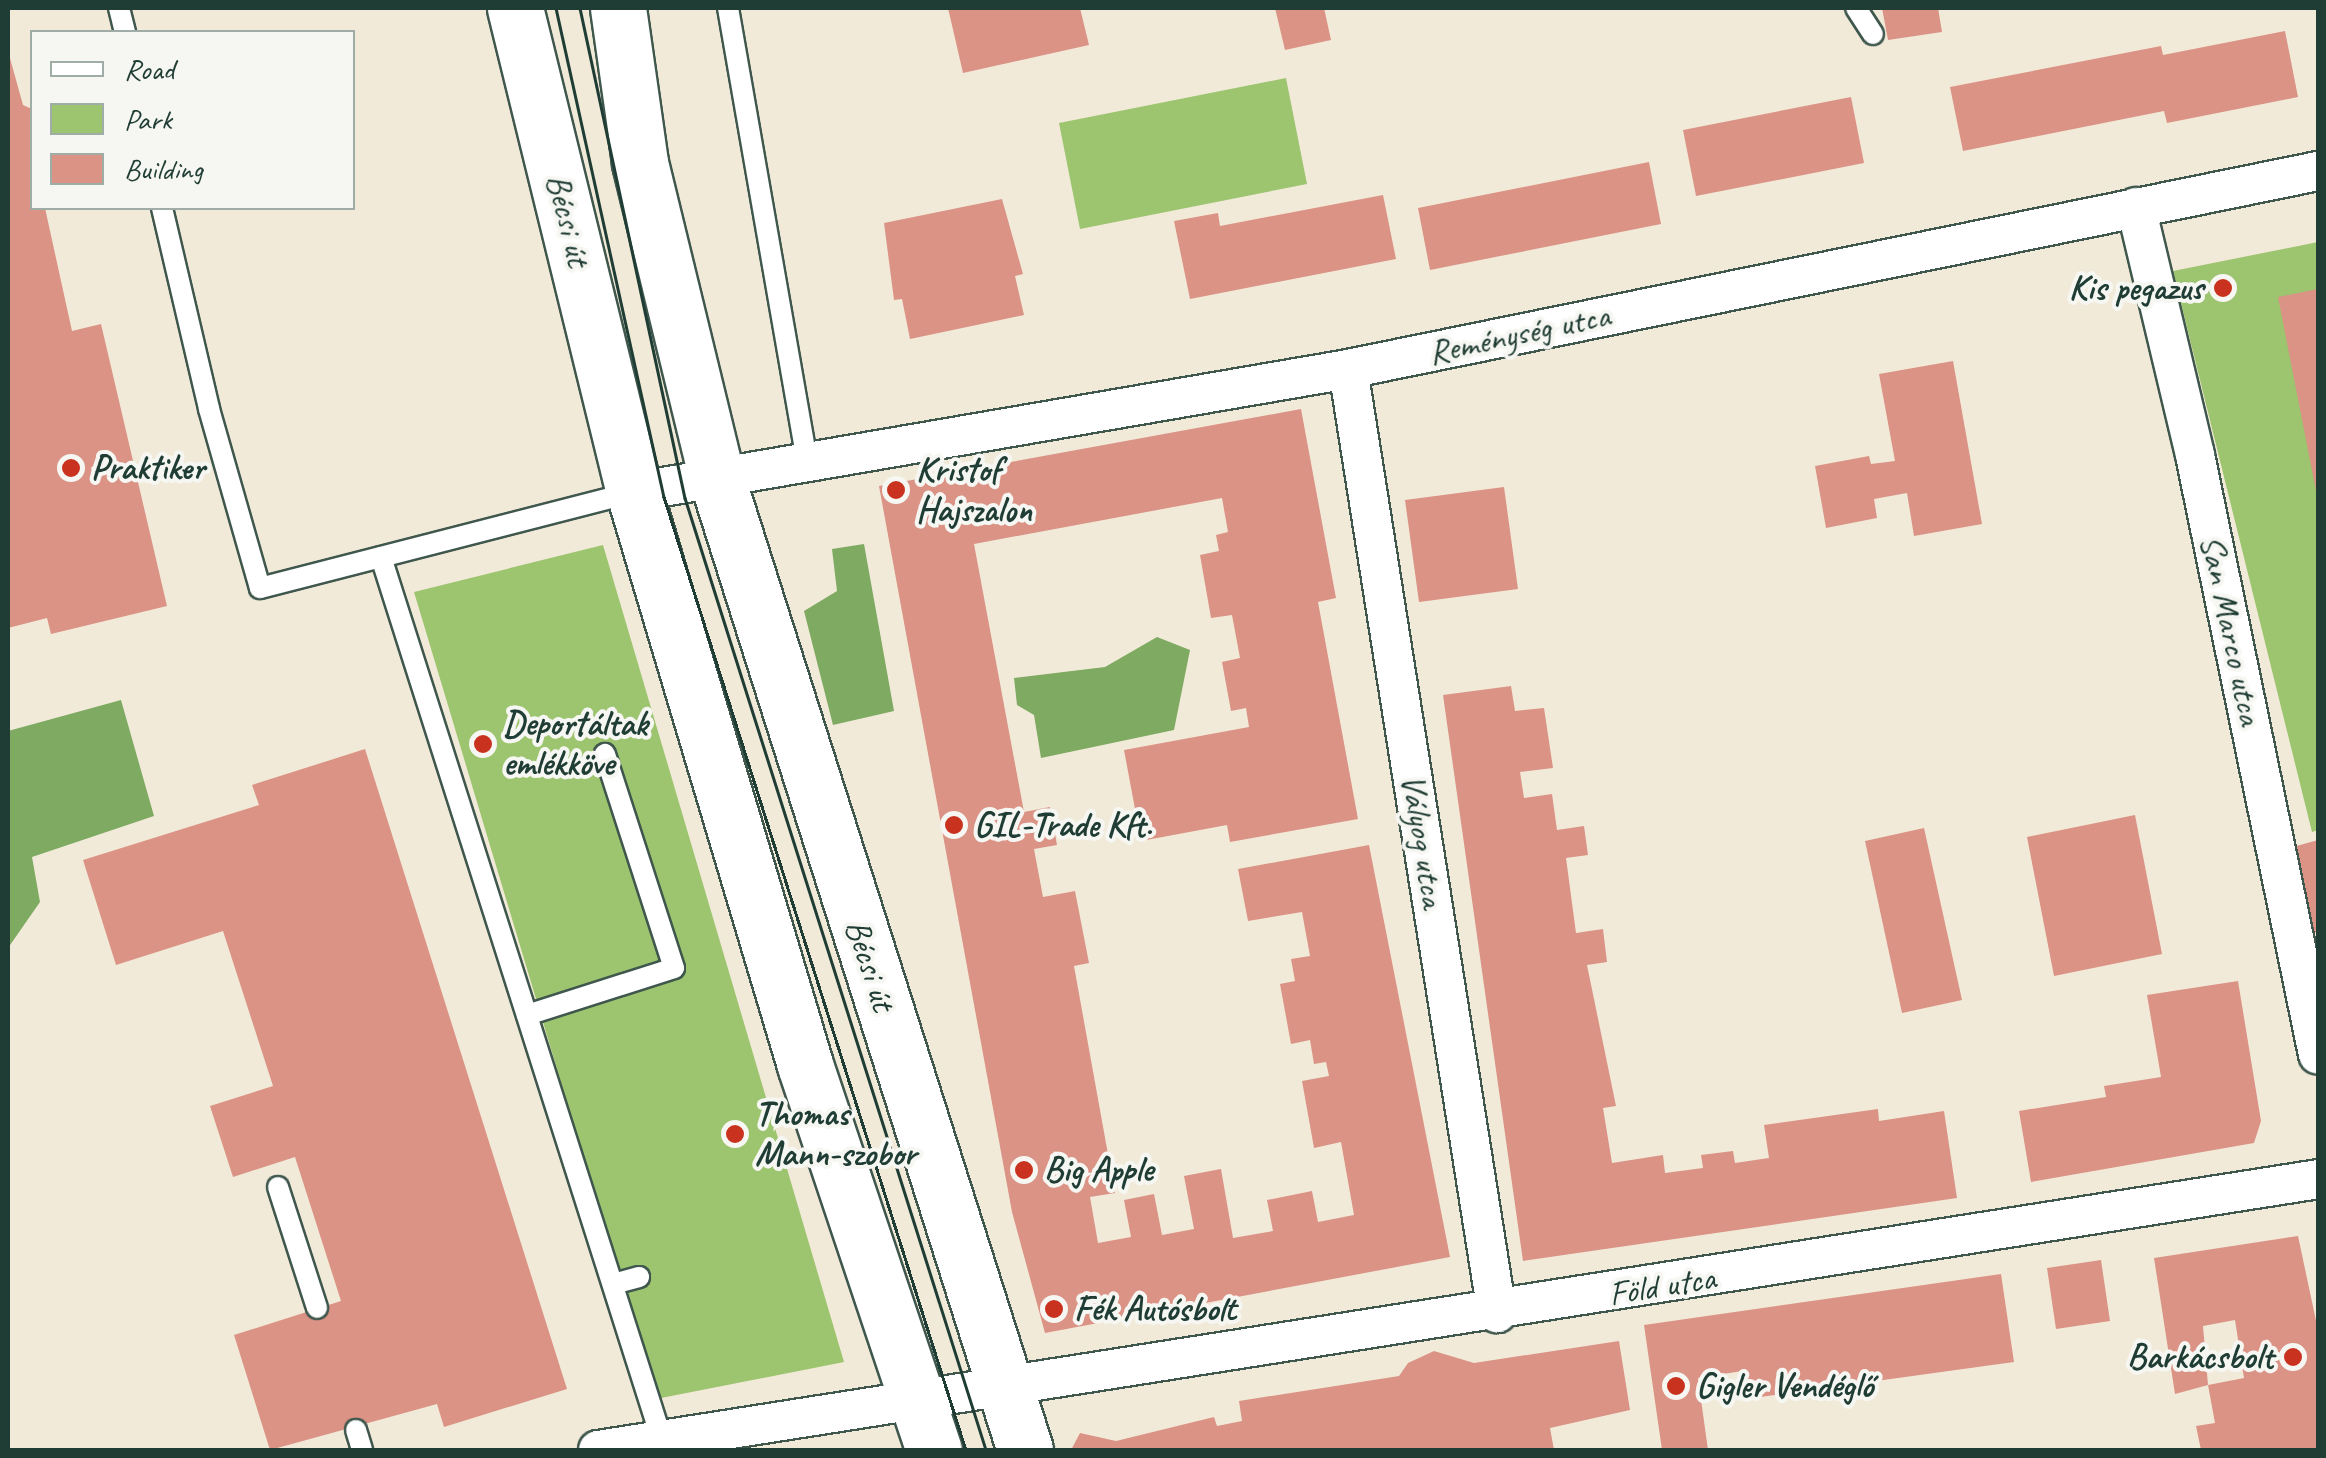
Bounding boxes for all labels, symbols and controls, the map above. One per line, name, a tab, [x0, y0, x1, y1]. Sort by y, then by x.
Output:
legend	[30, 30, 355, 210]
text: Road	[124, 50, 174, 88]
text: Park	[124, 100, 172, 138]
text: Building	[124, 150, 203, 188]
street label: Bécsi út	[536, 170, 600, 270]
place label: Kis pegazus	[2069, 267, 2203, 309]
marker: Kis pegazus	[2212, 277, 2234, 299]
street label: Reménység utca	[1425, 294, 1613, 374]
place label: Praktiker	[91, 447, 204, 489]
place label: Kristof Hajszalon	[916, 449, 1032, 531]
marker: Praktiker	[60, 457, 82, 479]
marker: Kristof Hajszalon	[885, 479, 907, 501]
street label: San Marco utca	[2190, 531, 2272, 729]
place label: Deportáltak emlékköve	[503, 703, 647, 785]
marker: Deportáltak emlékköve	[472, 733, 494, 755]
street label: Vályog utca	[1392, 771, 1454, 911]
place label: GIL-Trade Kft.	[974, 804, 1152, 846]
marker: GIL-Trade Kft.	[943, 814, 965, 836]
street label: Bécsi út	[836, 914, 904, 1016]
place label: Thomas Mann-szobor	[755, 1093, 916, 1175]
marker: Thomas Mann-szobor	[724, 1123, 746, 1145]
place label: Big Apple	[1044, 1149, 1153, 1191]
marker: Big Apple	[1013, 1159, 1035, 1181]
street label: Föld utca	[1606, 1257, 1718, 1315]
place label: Fék Autósbolt	[1074, 1288, 1236, 1330]
marker: Fék Autósbolt	[1043, 1298, 1065, 1320]
place label: Barkácsbolt	[2127, 1336, 2273, 1378]
marker: Barkácsbolt	[2282, 1346, 2304, 1368]
place label: Gigler Vendéglő	[1696, 1365, 1873, 1407]
marker: Gigler Vendéglő	[1665, 1375, 1687, 1397]

